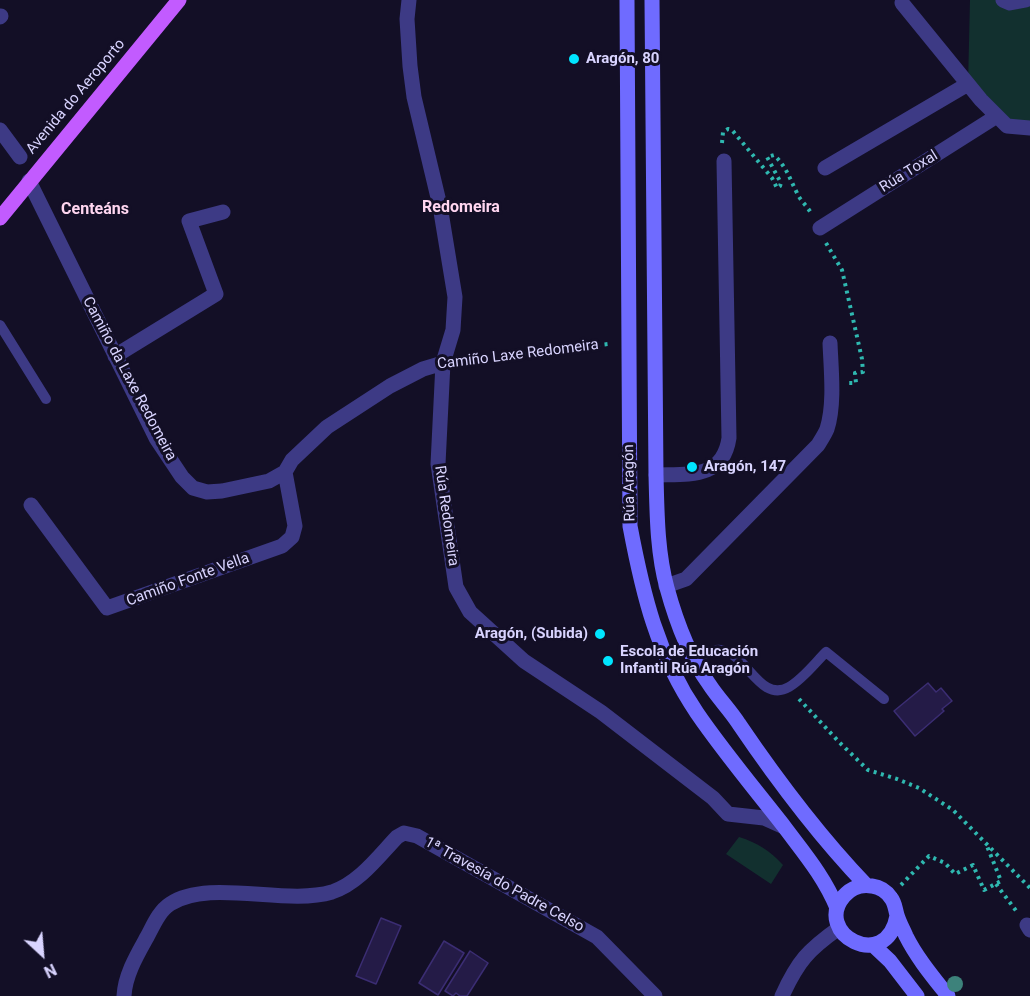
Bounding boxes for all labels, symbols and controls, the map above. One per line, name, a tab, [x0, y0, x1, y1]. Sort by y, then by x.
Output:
street label: Avenida do Aeroporto	[23, 36, 129, 158]
place label: Aragón, 80	[586, 50, 659, 68]
marker: Aragón, 80	[567, 52, 581, 66]
street label: Rúa Toxal	[877, 147, 941, 197]
district label: Redomeira	[422, 198, 500, 218]
district label: Centeáns	[61, 200, 129, 220]
street label: Camiño da Laxe Redomeira	[78, 294, 180, 464]
street label: Camiño Laxe Redomeira	[436, 336, 600, 374]
street label: Rúa Aragón	[620, 444, 640, 522]
place label: Aragón, 147	[704, 458, 786, 476]
marker: Aragón, 147	[685, 460, 699, 474]
street label: Rúa Redomeira	[430, 465, 462, 567]
street label: Camiño Fonte Vella	[124, 549, 252, 611]
place label: Aragón, (Subida)	[475, 625, 588, 643]
marker: Aragón, (Subida)	[593, 627, 607, 641]
place label: Escola de Educación Infantil Rúa Aragón	[620, 643, 758, 678]
marker: Escola de Educación Infantil Rúa Aragón	[601, 654, 615, 668]
street label: 1ª Travesía do Padre Celso	[421, 834, 587, 936]
north arrow	[12, 924, 72, 984]
text: N	[41, 960, 59, 982]

